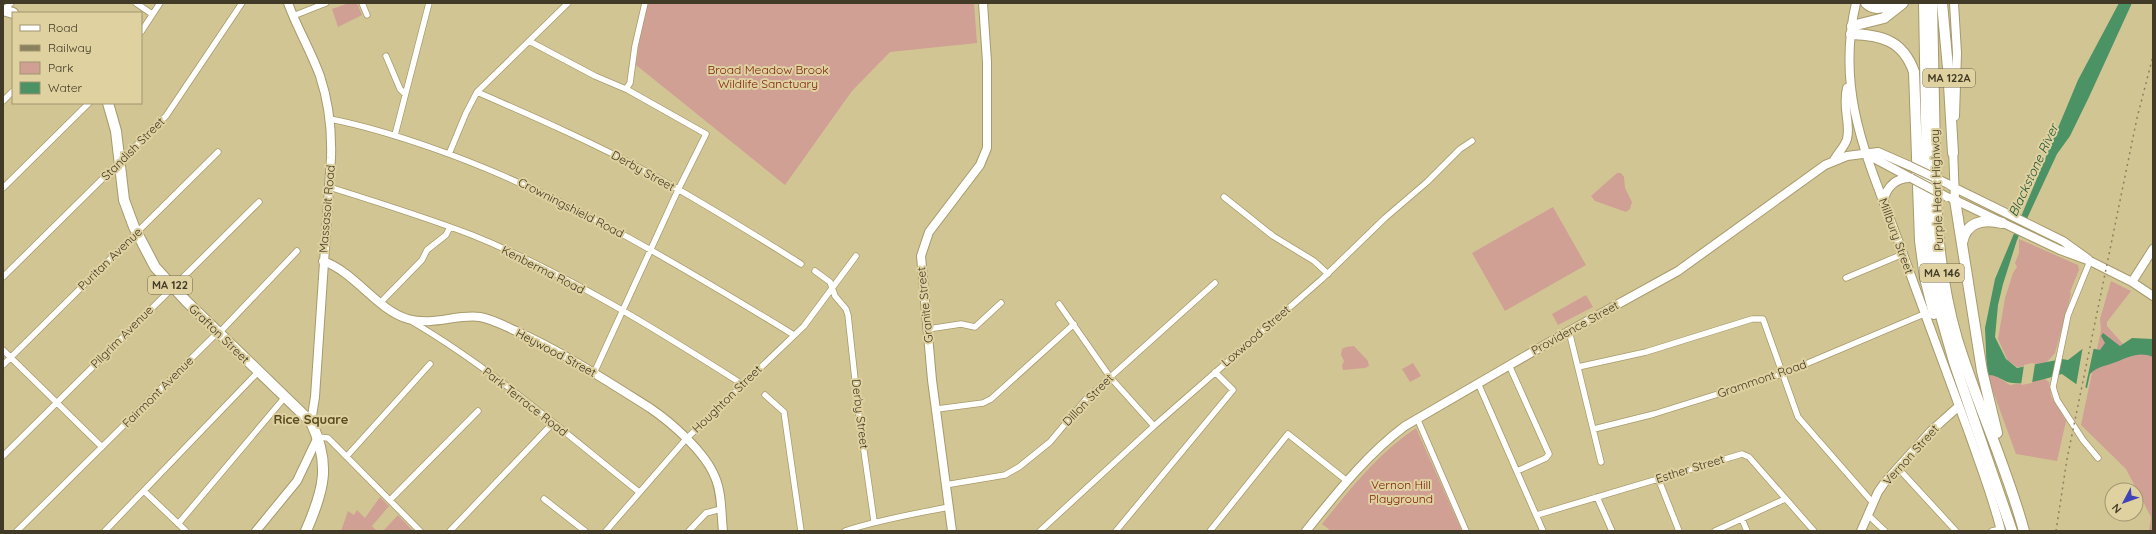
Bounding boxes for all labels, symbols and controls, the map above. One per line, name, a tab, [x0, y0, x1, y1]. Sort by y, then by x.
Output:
legend	[12, 12, 142, 104]
text: Road	[48, 20, 78, 35]
text: Railway	[48, 40, 92, 55]
text: Park	[48, 60, 73, 75]
park label: Broad Meadow Brook Wildlife Sanctuary	[707, 62, 829, 91]
road number: MA 122A	[1923, 69, 1975, 87]
text: Water	[48, 80, 83, 95]
street label: Standish Street	[98, 114, 167, 183]
water label: Blackstone River	[2005, 119, 2062, 219]
street label: Purple Heart Highway	[1927, 129, 1946, 251]
street label: Derby Street	[609, 147, 678, 194]
street label: Massasoit Road	[315, 164, 338, 254]
street label: Crowningshield Road	[516, 174, 627, 241]
street label: Millbury Street	[1876, 196, 1917, 276]
street label: Puritan Avenue	[74, 224, 145, 293]
street label: Kenberma Road	[499, 242, 587, 297]
road number: MA 146	[1920, 264, 1964, 282]
street label: Granite Street	[913, 266, 936, 344]
road number: MA 122	[148, 276, 192, 294]
street label: Providence Street	[1528, 297, 1621, 358]
street label: Grafton Street	[186, 301, 253, 366]
street label: Pilgrim Avenue	[87, 302, 156, 371]
street label: Loxwood Street	[1218, 302, 1293, 370]
street label: Heywood Street	[513, 325, 599, 380]
street label: Fairmont Avenue	[119, 353, 197, 430]
street label: Grammont Road	[1715, 356, 1808, 401]
street label: Houghton Street	[689, 362, 765, 436]
street label: Park Terrace Road	[480, 364, 571, 439]
street label: Dillon Street	[1059, 370, 1116, 429]
street label: Derby Street	[849, 378, 872, 450]
district label: Rice Square	[274, 411, 349, 427]
street label: Vernon Street	[1880, 421, 1942, 488]
street label: Esther Street	[1654, 451, 1726, 486]
park label: Vernon Hill Playground	[1369, 477, 1433, 506]
north arrow	[2104, 482, 2144, 522]
text: N	[2109, 501, 2124, 516]

